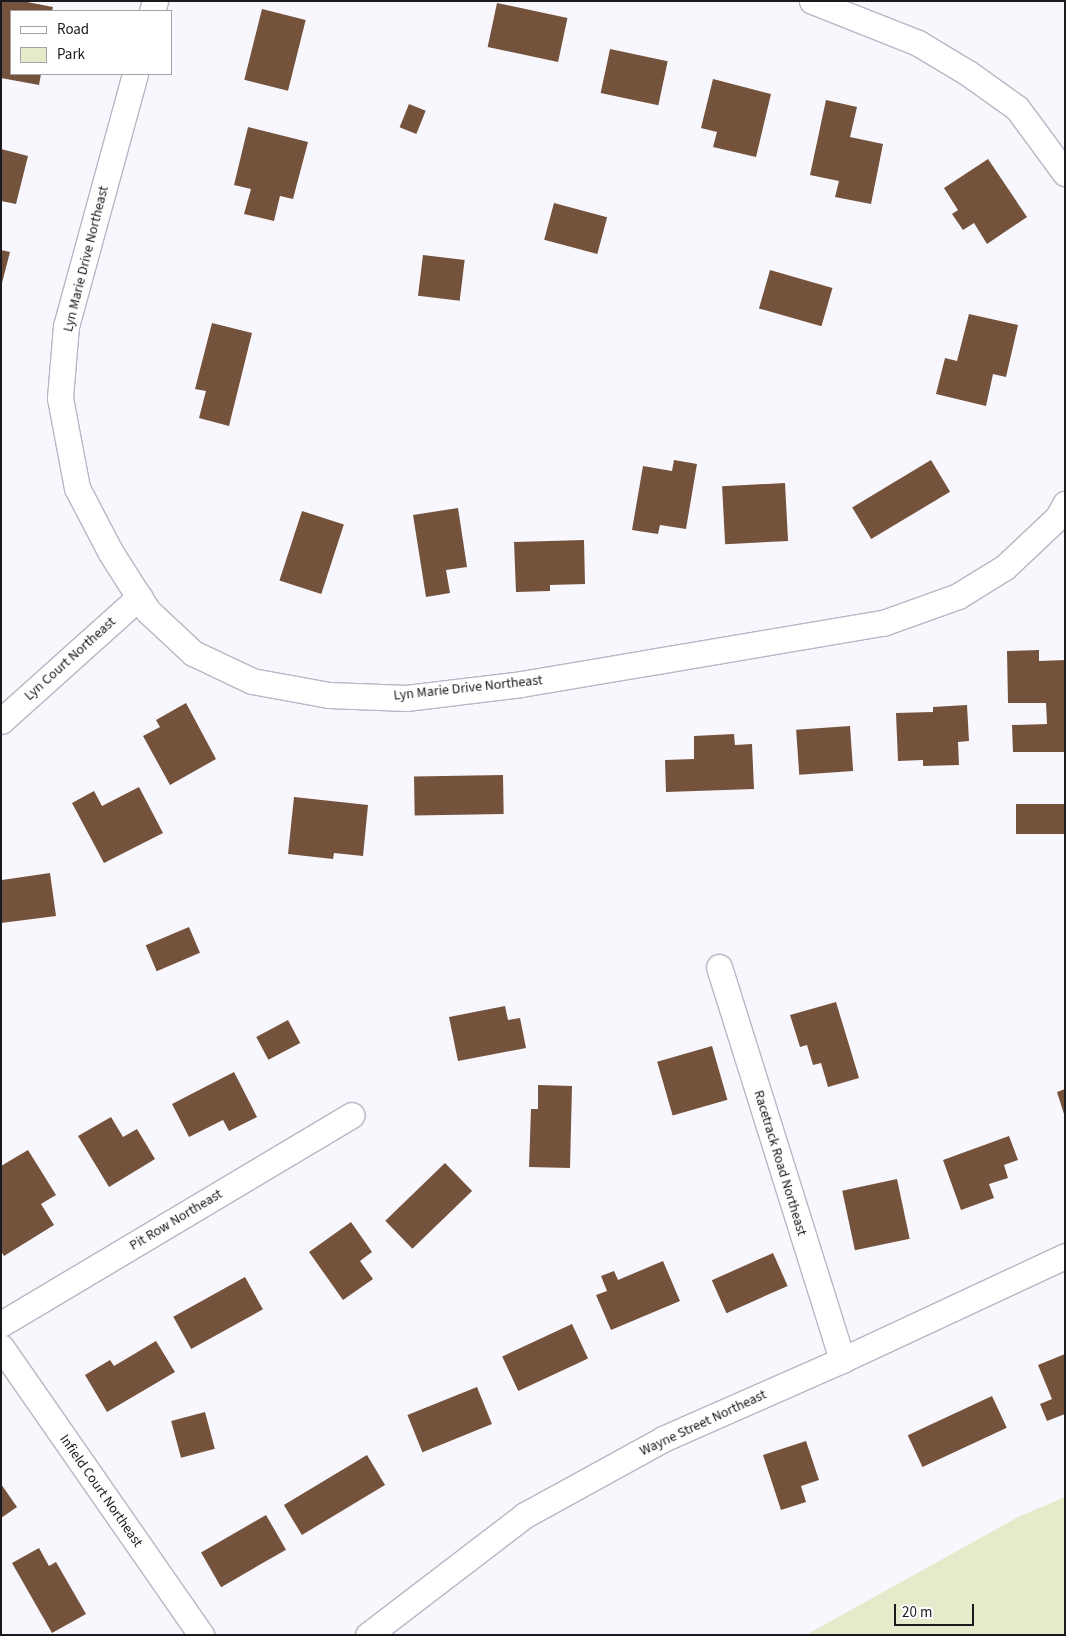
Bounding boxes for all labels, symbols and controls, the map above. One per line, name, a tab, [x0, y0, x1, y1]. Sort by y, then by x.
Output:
legend	[10, 10, 172, 75]
text: Road	[57, 19, 89, 40]
text: Park	[57, 44, 85, 65]
street label: Lyn Marie Drive Northeast	[60, 184, 112, 334]
street label: Lyn Court Northeast	[21, 614, 119, 704]
street label: Lyn Marie Drive Northeast	[393, 672, 543, 704]
street label: Racetrack Road Northeast	[750, 1088, 810, 1238]
street label: Pit Row Northeast	[127, 1186, 225, 1254]
street label: Wayne Street Northeast	[637, 1386, 769, 1460]
street label: Infield Court Northeast	[56, 1431, 146, 1551]
scale bar	[896, 1594, 976, 1626]
text: 20 m	[902, 1602, 932, 1623]

